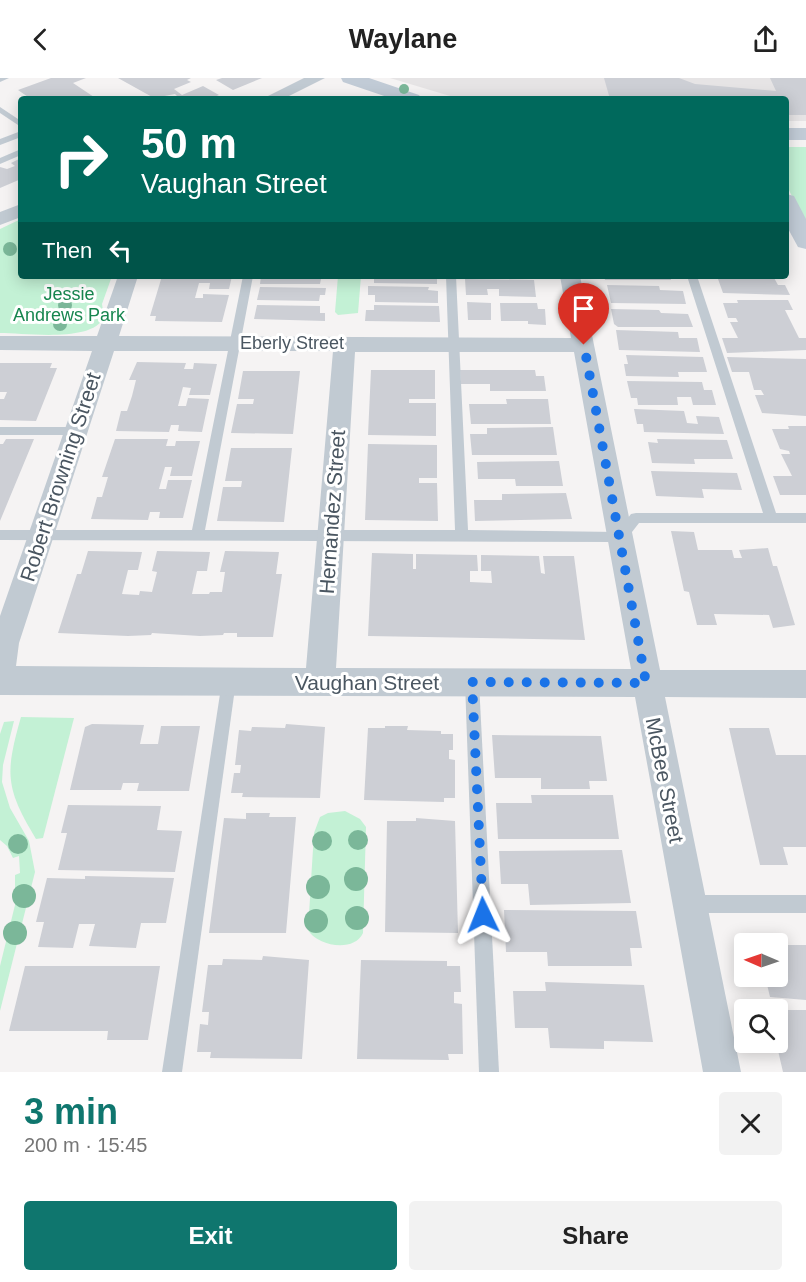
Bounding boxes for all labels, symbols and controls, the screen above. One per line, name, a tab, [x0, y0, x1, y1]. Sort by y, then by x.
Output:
icon: back	[24, 23, 57, 56]
icon: share	[749, 23, 782, 56]
text: Waylane	[349, 24, 457, 54]
icon: right	[42, 120, 120, 198]
text: 50 m	[141, 120, 237, 167]
text: Vaughan Street	[141, 169, 327, 199]
icon: left	[104, 234, 137, 267]
text: Then	[42, 238, 92, 263]
pin	[558, 283, 609, 345]
park label: Jessie Andrews Park	[13, 284, 126, 325]
icon: arrive	[567, 292, 600, 325]
street label: Eberly Street	[240, 333, 344, 353]
street label: Robert Browning Street	[15, 369, 105, 584]
street label: Hernandez Street	[315, 429, 349, 595]
street label: Vaughan Street	[295, 671, 439, 694]
street label: McBee Street	[642, 715, 688, 845]
position arrow	[451, 883, 515, 947]
north arrow	[734, 933, 788, 987]
map controls	[734, 933, 788, 1053]
button: search	[734, 999, 788, 1053]
text: 3 min	[24, 1091, 118, 1132]
button: close	[719, 1092, 782, 1155]
text: 200 m · 15:45	[24, 1134, 147, 1156]
button: Exit	[24, 1201, 397, 1270]
button: Share	[409, 1201, 782, 1270]

